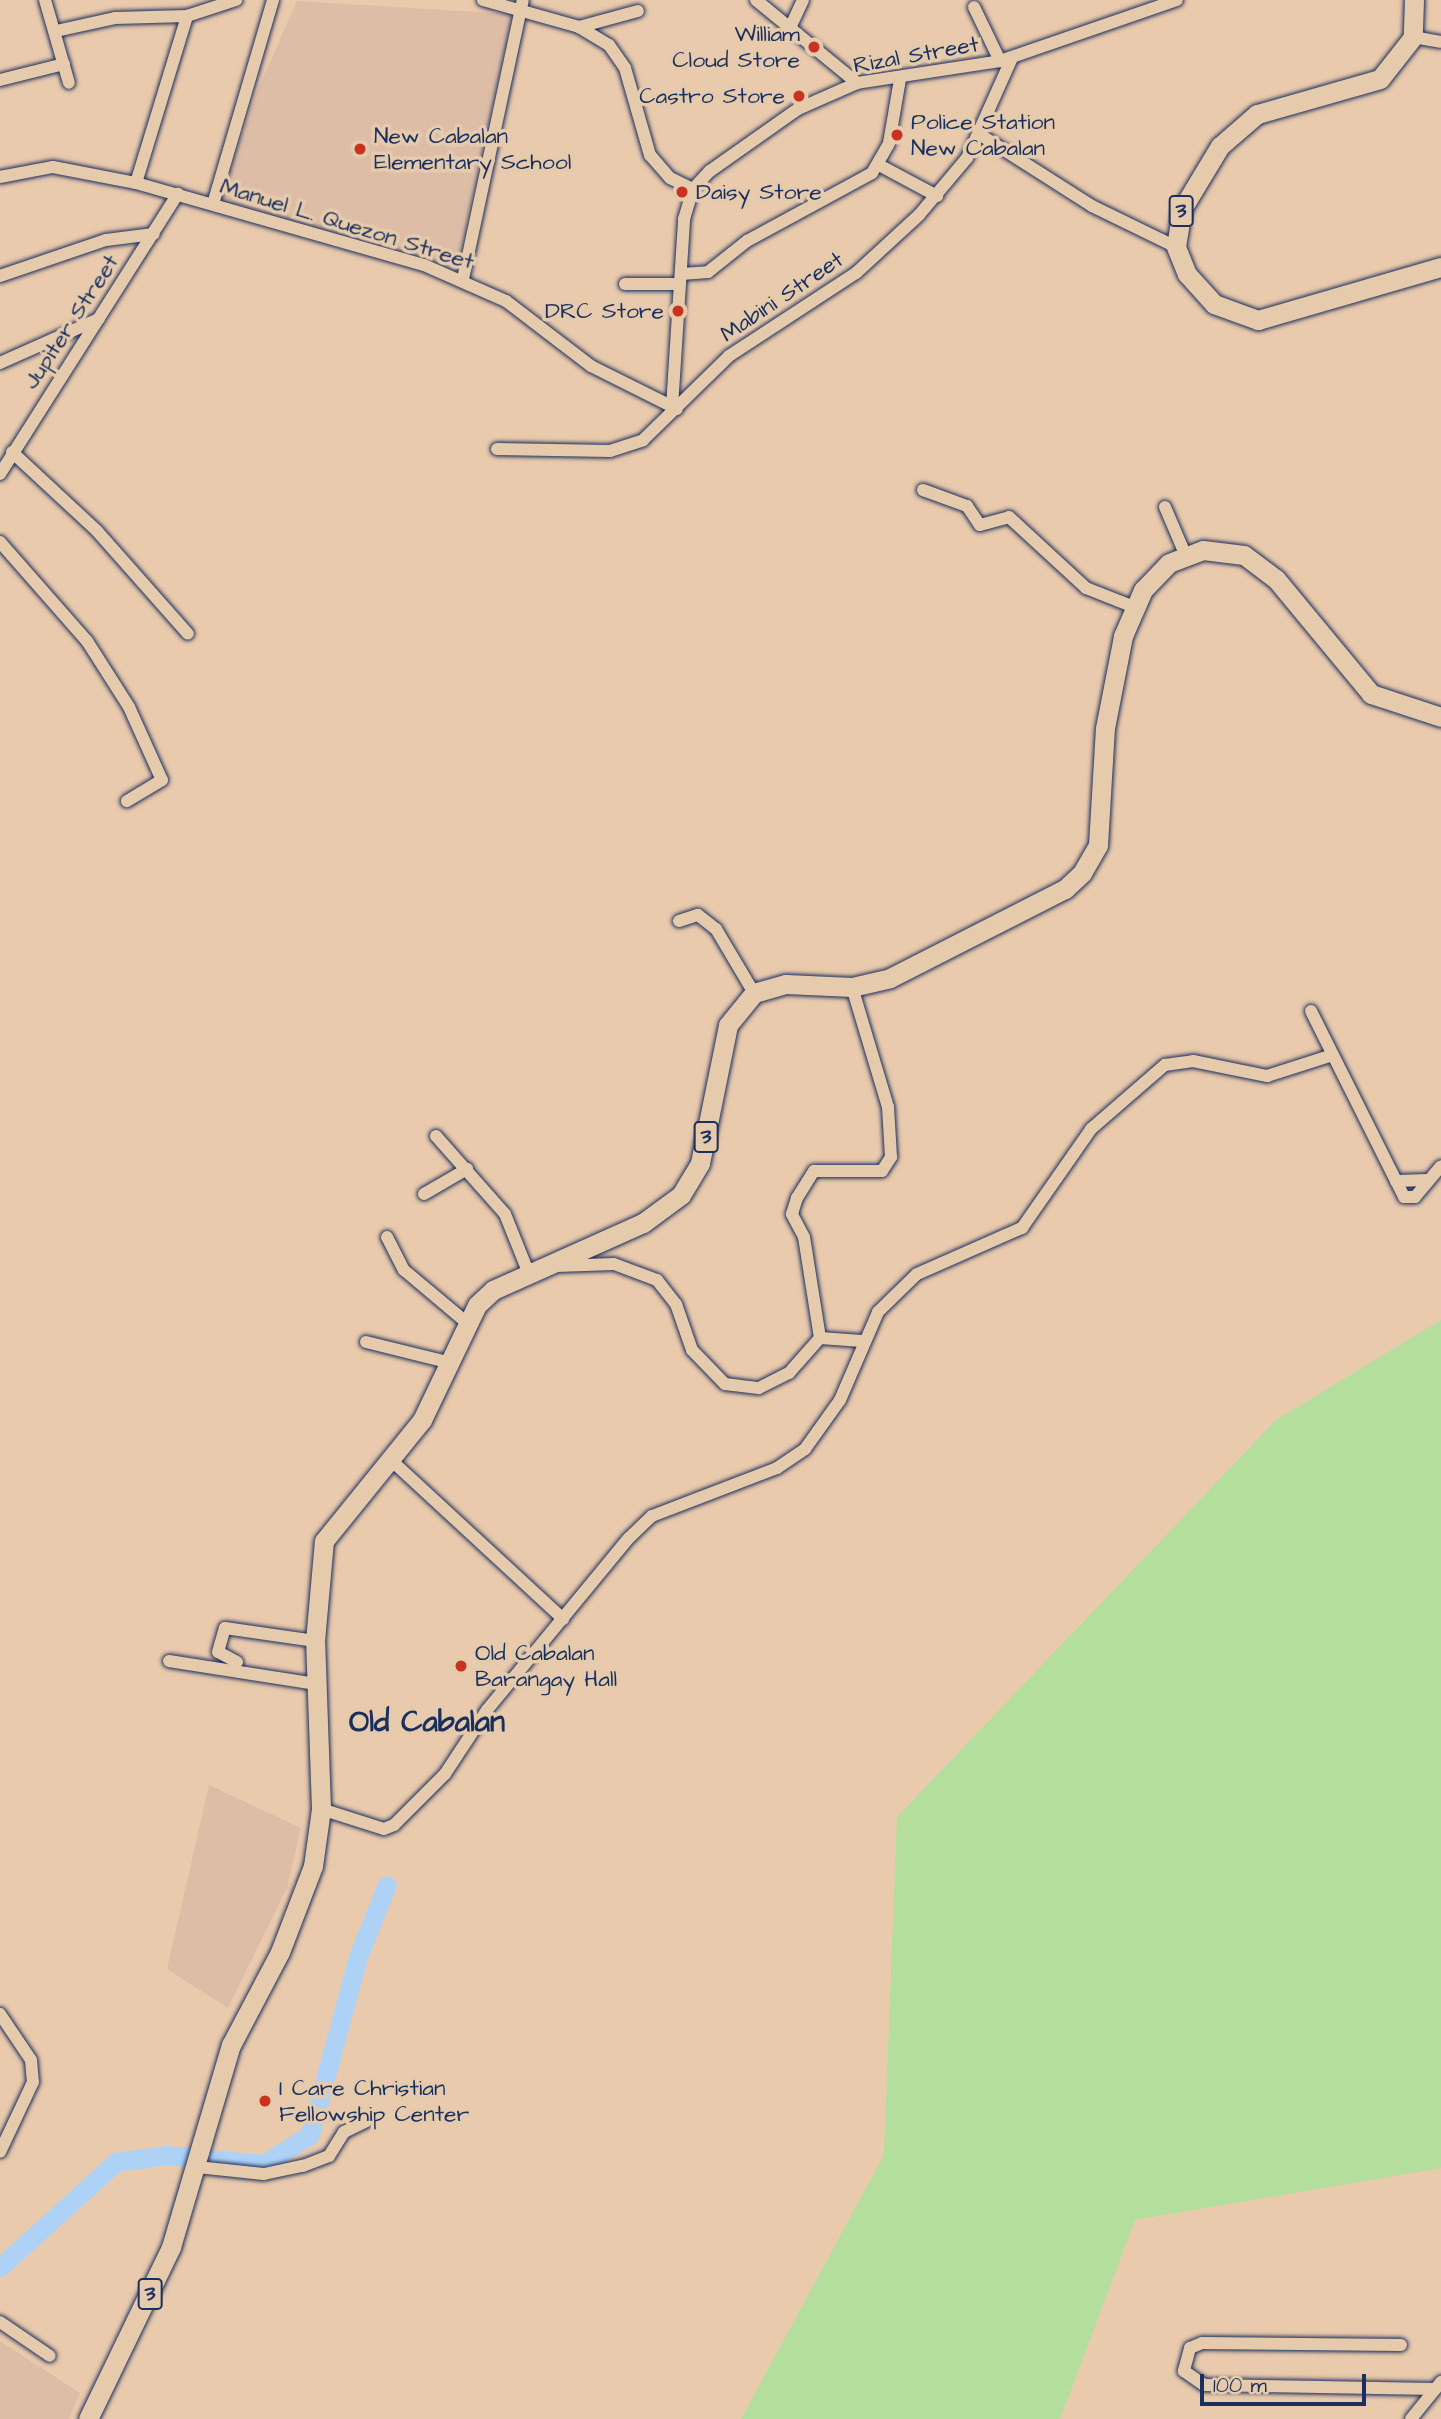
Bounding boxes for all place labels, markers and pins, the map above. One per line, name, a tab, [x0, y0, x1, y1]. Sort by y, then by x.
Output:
place label: William Cloud Store	[672, 20, 800, 74]
marker: William Cloud Store	[806, 39, 822, 55]
place label: Castro Store	[639, 82, 785, 110]
marker: Castro Store	[791, 88, 807, 104]
place label: Police Station New Cabalan	[911, 108, 1055, 162]
place label: New Cabalan Elementary School	[374, 122, 571, 176]
marker: Police Station New Cabalan	[889, 127, 905, 143]
marker: New Cabalan Elementary School	[352, 141, 368, 157]
place label: Daisy Store	[696, 178, 822, 206]
marker: Daisy Store	[674, 184, 690, 200]
place label: DRC Store	[545, 297, 664, 325]
marker: DRC Store	[670, 303, 686, 319]
place label: Old Cabalan Barangay Hall	[475, 1639, 617, 1693]
marker: Old Cabalan Barangay Hall	[453, 1658, 469, 1674]
place label: I Care Christian Fellowship Center	[279, 2074, 469, 2128]
marker: I Care Christian Fellowship Center	[257, 2093, 273, 2109]

